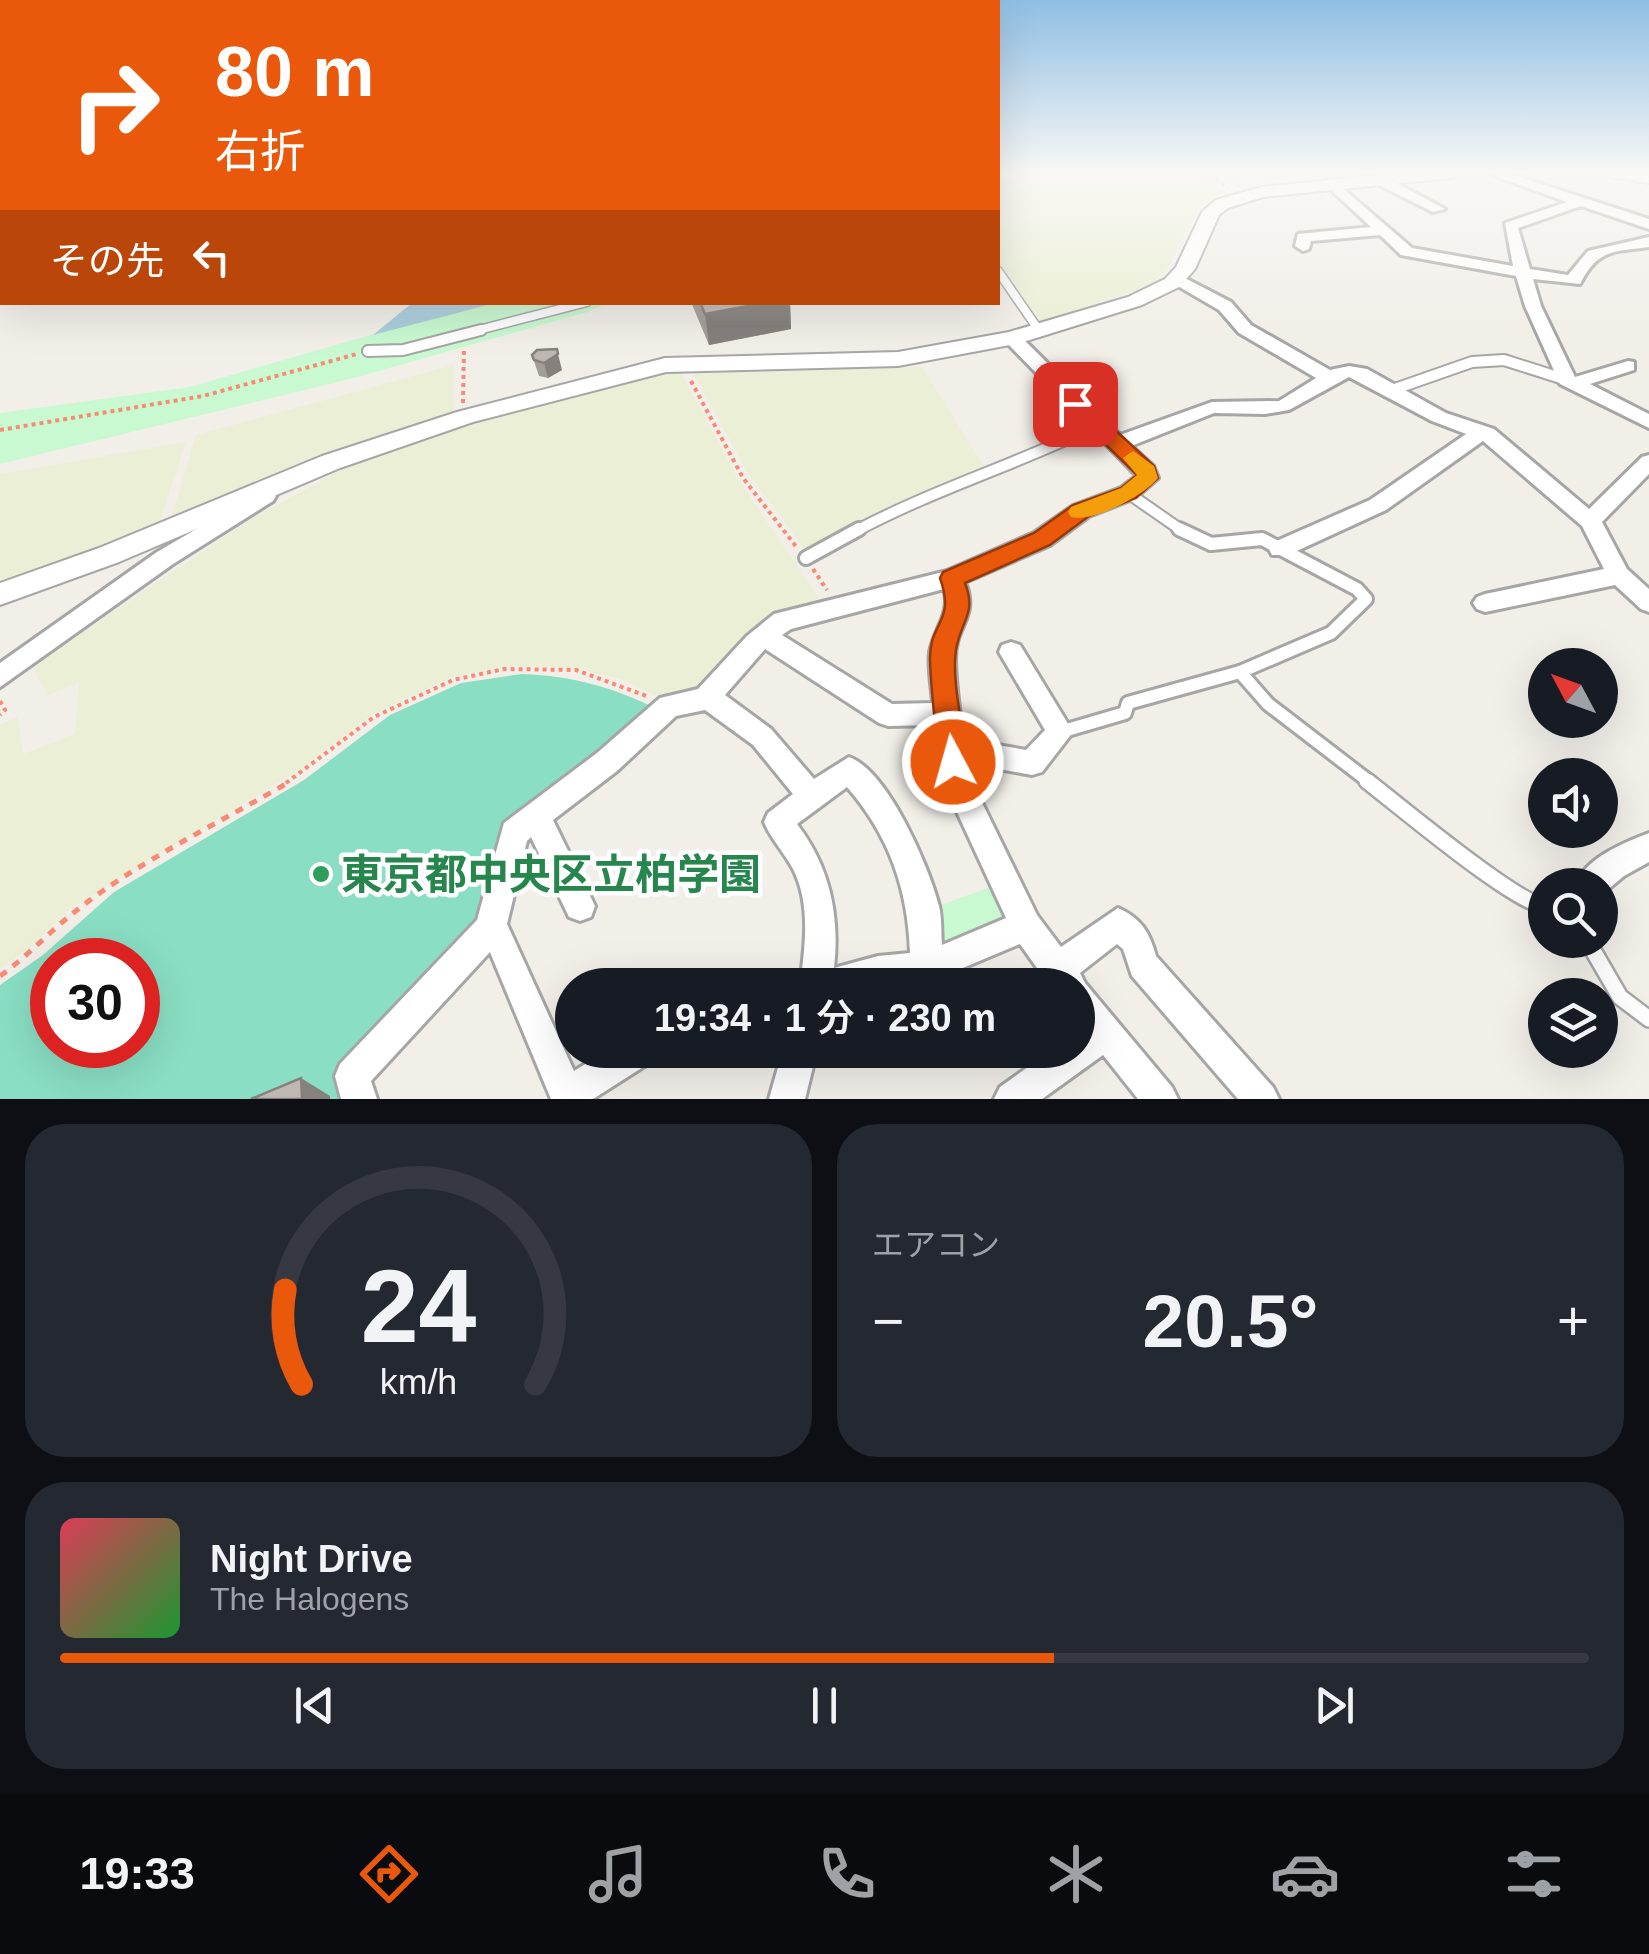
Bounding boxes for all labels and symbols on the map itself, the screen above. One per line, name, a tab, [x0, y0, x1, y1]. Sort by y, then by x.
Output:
pin	[1033, 362, 1118, 447]
north arrow	[1528, 648, 1618, 738]
position arrow	[901, 710, 1005, 814]
place label: 東京都中央区立柏学園	[341, 851, 761, 898]
marker: 東京都中央区立柏学園	[310, 863, 332, 885]
speed limit sign: 30	[30, 938, 160, 1068]

